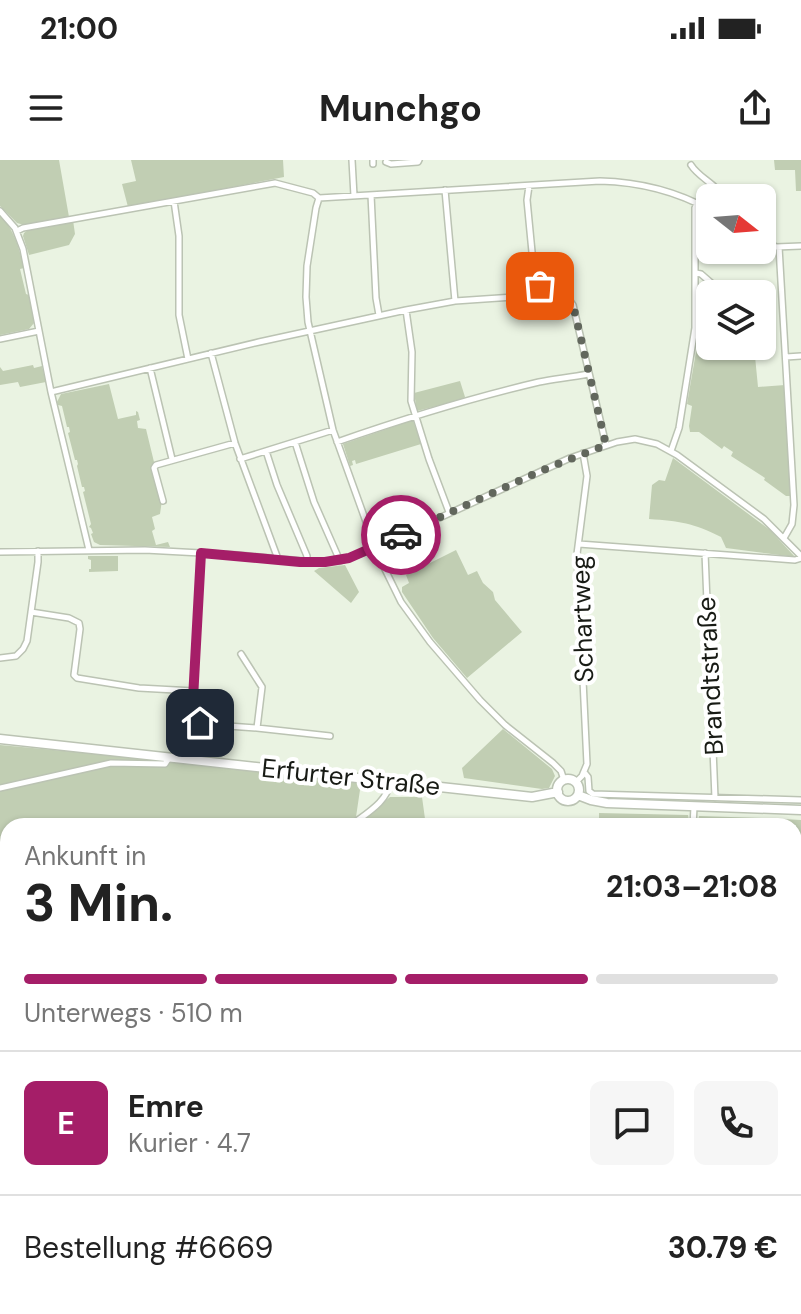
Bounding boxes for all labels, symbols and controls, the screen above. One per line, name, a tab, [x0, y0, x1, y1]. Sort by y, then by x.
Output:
text: 21:00	[40, 9, 118, 48]
text: Munchgo	[319, 85, 482, 132]
icon: menu	[24, 86, 68, 130]
icon: share	[733, 86, 777, 130]
north arrow	[696, 184, 776, 264]
map controls	[696, 184, 776, 360]
pin	[506, 252, 574, 320]
icon: bag	[518, 264, 562, 308]
button: layers	[696, 280, 776, 360]
courier	[361, 495, 441, 575]
icon: car	[379, 513, 423, 557]
street label: Schartweg	[563, 555, 601, 683]
street label: Brandtstraße	[689, 596, 731, 756]
pin	[166, 689, 234, 757]
icon: home	[178, 701, 222, 745]
street label: Erfurter Straße	[260, 751, 442, 803]
text: Ankunft in	[24, 839, 146, 873]
text: 21:03–21:08	[606, 867, 778, 906]
text: 3 Min.	[24, 869, 173, 937]
text: Unterwegs · 510 m	[24, 996, 243, 1030]
button: chat	[590, 1081, 674, 1165]
button: phone	[694, 1081, 778, 1165]
text: Emre	[128, 1087, 204, 1126]
text: E	[57, 1104, 75, 1143]
text: Kurier · 4.7	[128, 1126, 251, 1160]
text: Bestellung #6669	[24, 1228, 273, 1267]
text: 30.79 €	[668, 1228, 778, 1267]

